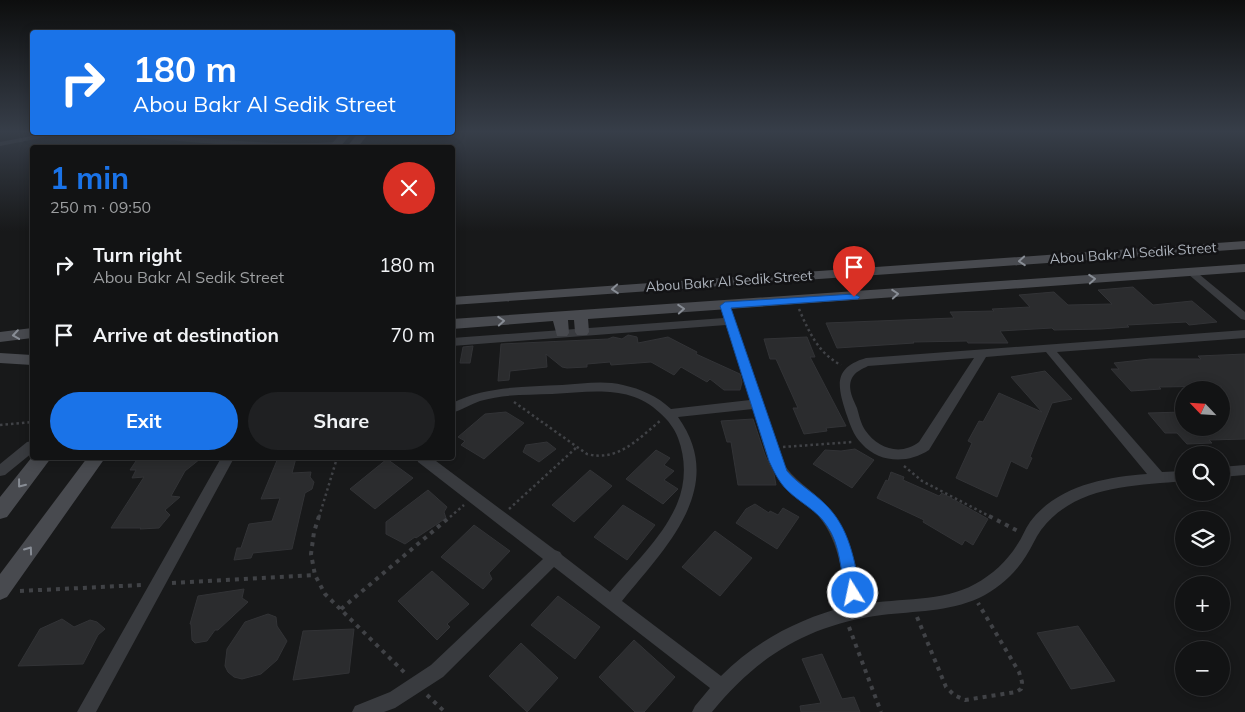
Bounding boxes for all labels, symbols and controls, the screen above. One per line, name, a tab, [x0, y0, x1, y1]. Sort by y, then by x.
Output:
text: 180 m	[133, 47, 237, 91]
icon: right	[50, 50, 115, 115]
text: Abou Bakr Al Sedik Street	[133, 90, 396, 118]
text: 1 min	[50, 159, 129, 197]
button: close	[383, 162, 435, 214]
text: 250 m · 09:50	[50, 197, 151, 217]
street label: Abou Bakr Al Sedik Street	[1049, 238, 1217, 268]
text: Turn right	[93, 243, 182, 267]
pin	[833, 246, 875, 297]
icon: right	[50, 251, 78, 279]
text: 180 m	[379, 253, 435, 277]
icon: arrive	[840, 253, 868, 281]
one-way arrow	[1018, 255, 1026, 266]
street label: Abou Bakr Al Sedik Street	[645, 266, 813, 296]
text: Abou Bakr Al Sedik Street	[93, 267, 284, 287]
one-way arrow	[1088, 274, 1096, 285]
one-way arrow	[611, 283, 619, 294]
one-way arrow	[891, 288, 899, 299]
one-way arrow	[677, 303, 685, 314]
one-way arrow	[497, 316, 505, 327]
icon: arrive	[50, 321, 78, 349]
text: Arrive at destination	[93, 323, 279, 347]
text: 70 m	[391, 323, 435, 347]
one-way arrow	[12, 329, 20, 340]
north arrow	[1175, 381, 1230, 436]
map controls	[1175, 381, 1230, 696]
button: Exit	[50, 392, 238, 450]
button: Share	[248, 392, 435, 450]
button: search	[1175, 446, 1230, 501]
one-way arrow	[18, 478, 27, 488]
button: layers	[1175, 511, 1230, 566]
one-way arrow	[23, 547, 31, 556]
position arrow	[826, 566, 878, 618]
button: +	[1175, 576, 1230, 631]
button: −	[1175, 641, 1230, 696]

